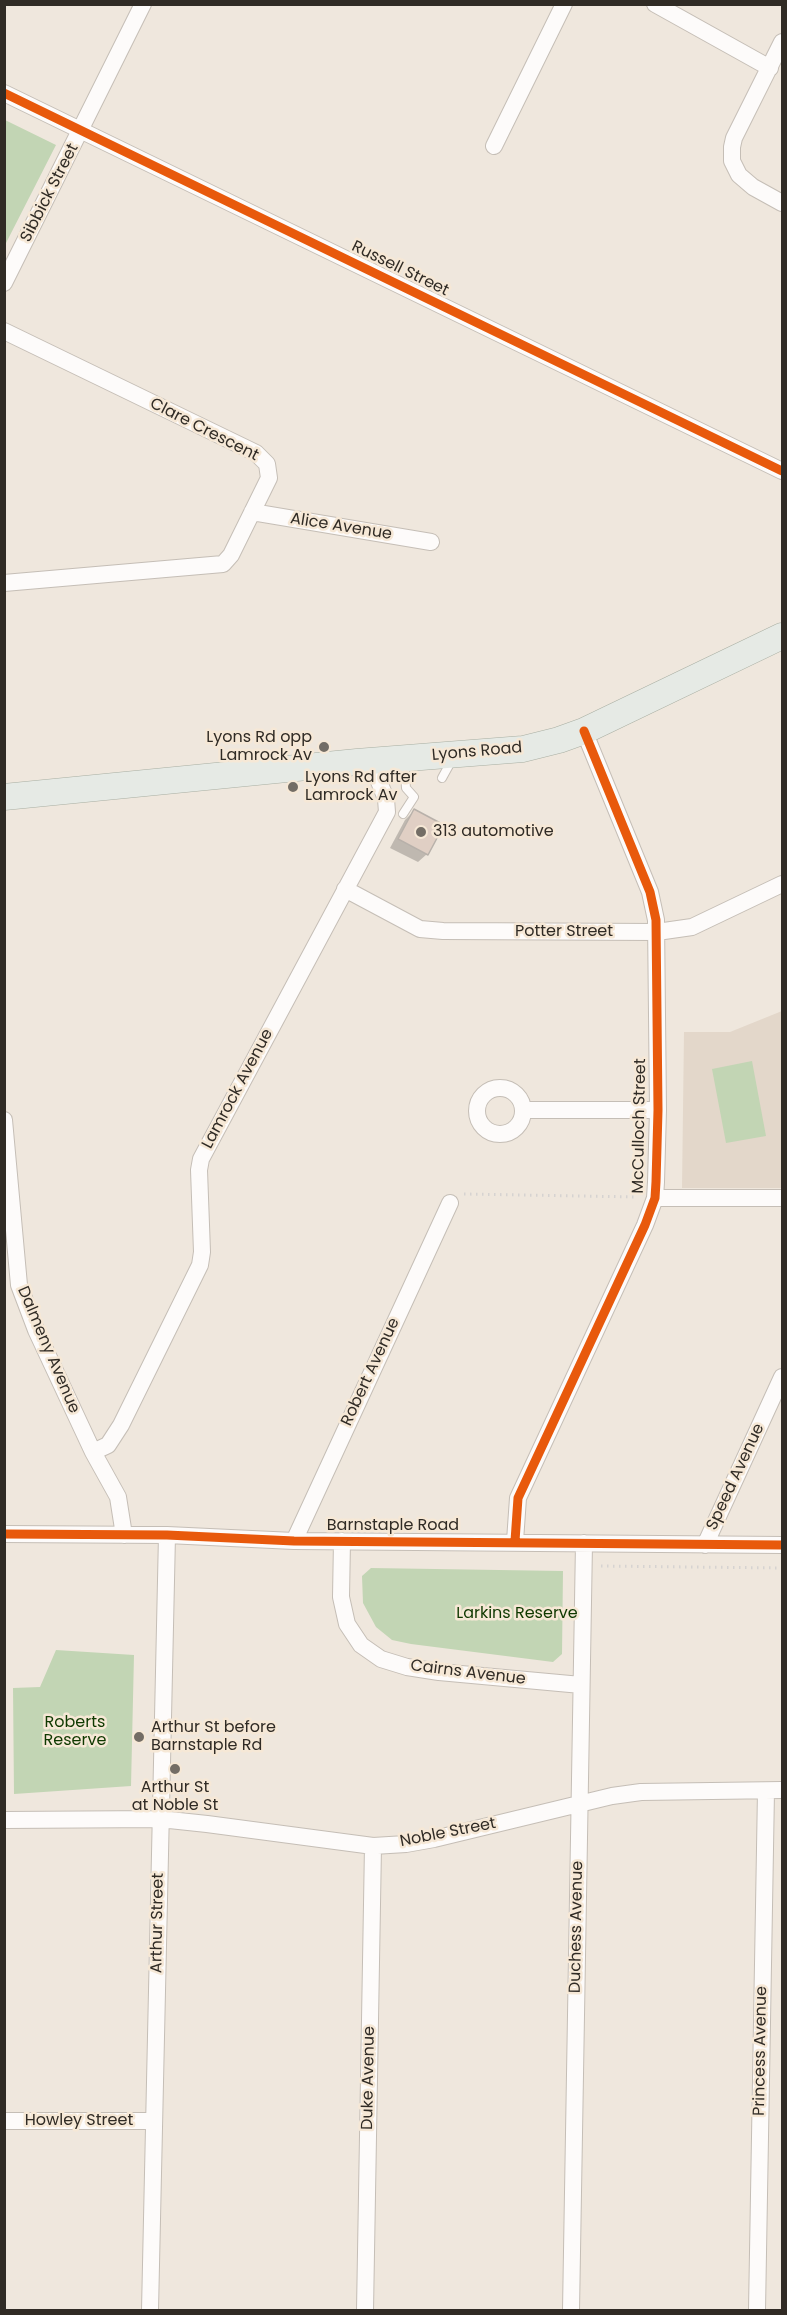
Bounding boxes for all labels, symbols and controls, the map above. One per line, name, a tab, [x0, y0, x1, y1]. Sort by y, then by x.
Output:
street label: Sibbick Street	[17, 141, 83, 245]
street label: Russell Street	[348, 237, 452, 301]
street label: Clare Crescent	[146, 394, 262, 466]
street label: Alice Avenue	[289, 509, 393, 545]
place label: Lyons Rd opp Lamrock Av	[206, 728, 312, 766]
street label: Lyons Road	[431, 738, 523, 766]
marker: Lyons Rd opp Lamrock Av	[317, 740, 331, 754]
place label: Lyons Rd after Lamrock Av	[305, 768, 417, 806]
marker: Lyons Rd after Lamrock Av	[286, 780, 300, 794]
place label: 313 automotive	[433, 822, 554, 842]
marker: 313 automotive	[414, 825, 428, 839]
street label: Potter Street	[515, 922, 613, 942]
street label: Lamrock Avenue	[198, 1026, 278, 1152]
street label: McCulloch Street	[629, 1058, 651, 1194]
street label: Dalmeny Avenue	[13, 1284, 83, 1416]
street label: Robert Avenue	[338, 1315, 404, 1429]
street label: Speed Avenue	[703, 1421, 769, 1533]
street label: Barnstaple Road	[327, 1516, 459, 1536]
park label: Larkins Reserve	[456, 1604, 578, 1624]
street label: Cairns Avenue	[409, 1656, 527, 1690]
park label: Roberts Reserve	[44, 1713, 106, 1751]
place label: Arthur St before Barnstaple Rd	[151, 1718, 276, 1756]
marker: Arthur St before Barnstaple Rd	[132, 1730, 146, 1744]
marker: Arthur St at Noble St	[168, 1762, 182, 1776]
place label: Arthur St at Noble St	[132, 1778, 218, 1816]
street label: Noble Street	[398, 1814, 498, 1852]
street label: Duchess Avenue	[566, 1861, 588, 1993]
street label: Arthur Street	[148, 1873, 168, 1973]
street label: Princess Avenue	[750, 1986, 772, 2116]
street label: Duke Avenue	[358, 2026, 380, 2130]
street label: Howley Street	[25, 2111, 133, 2131]

